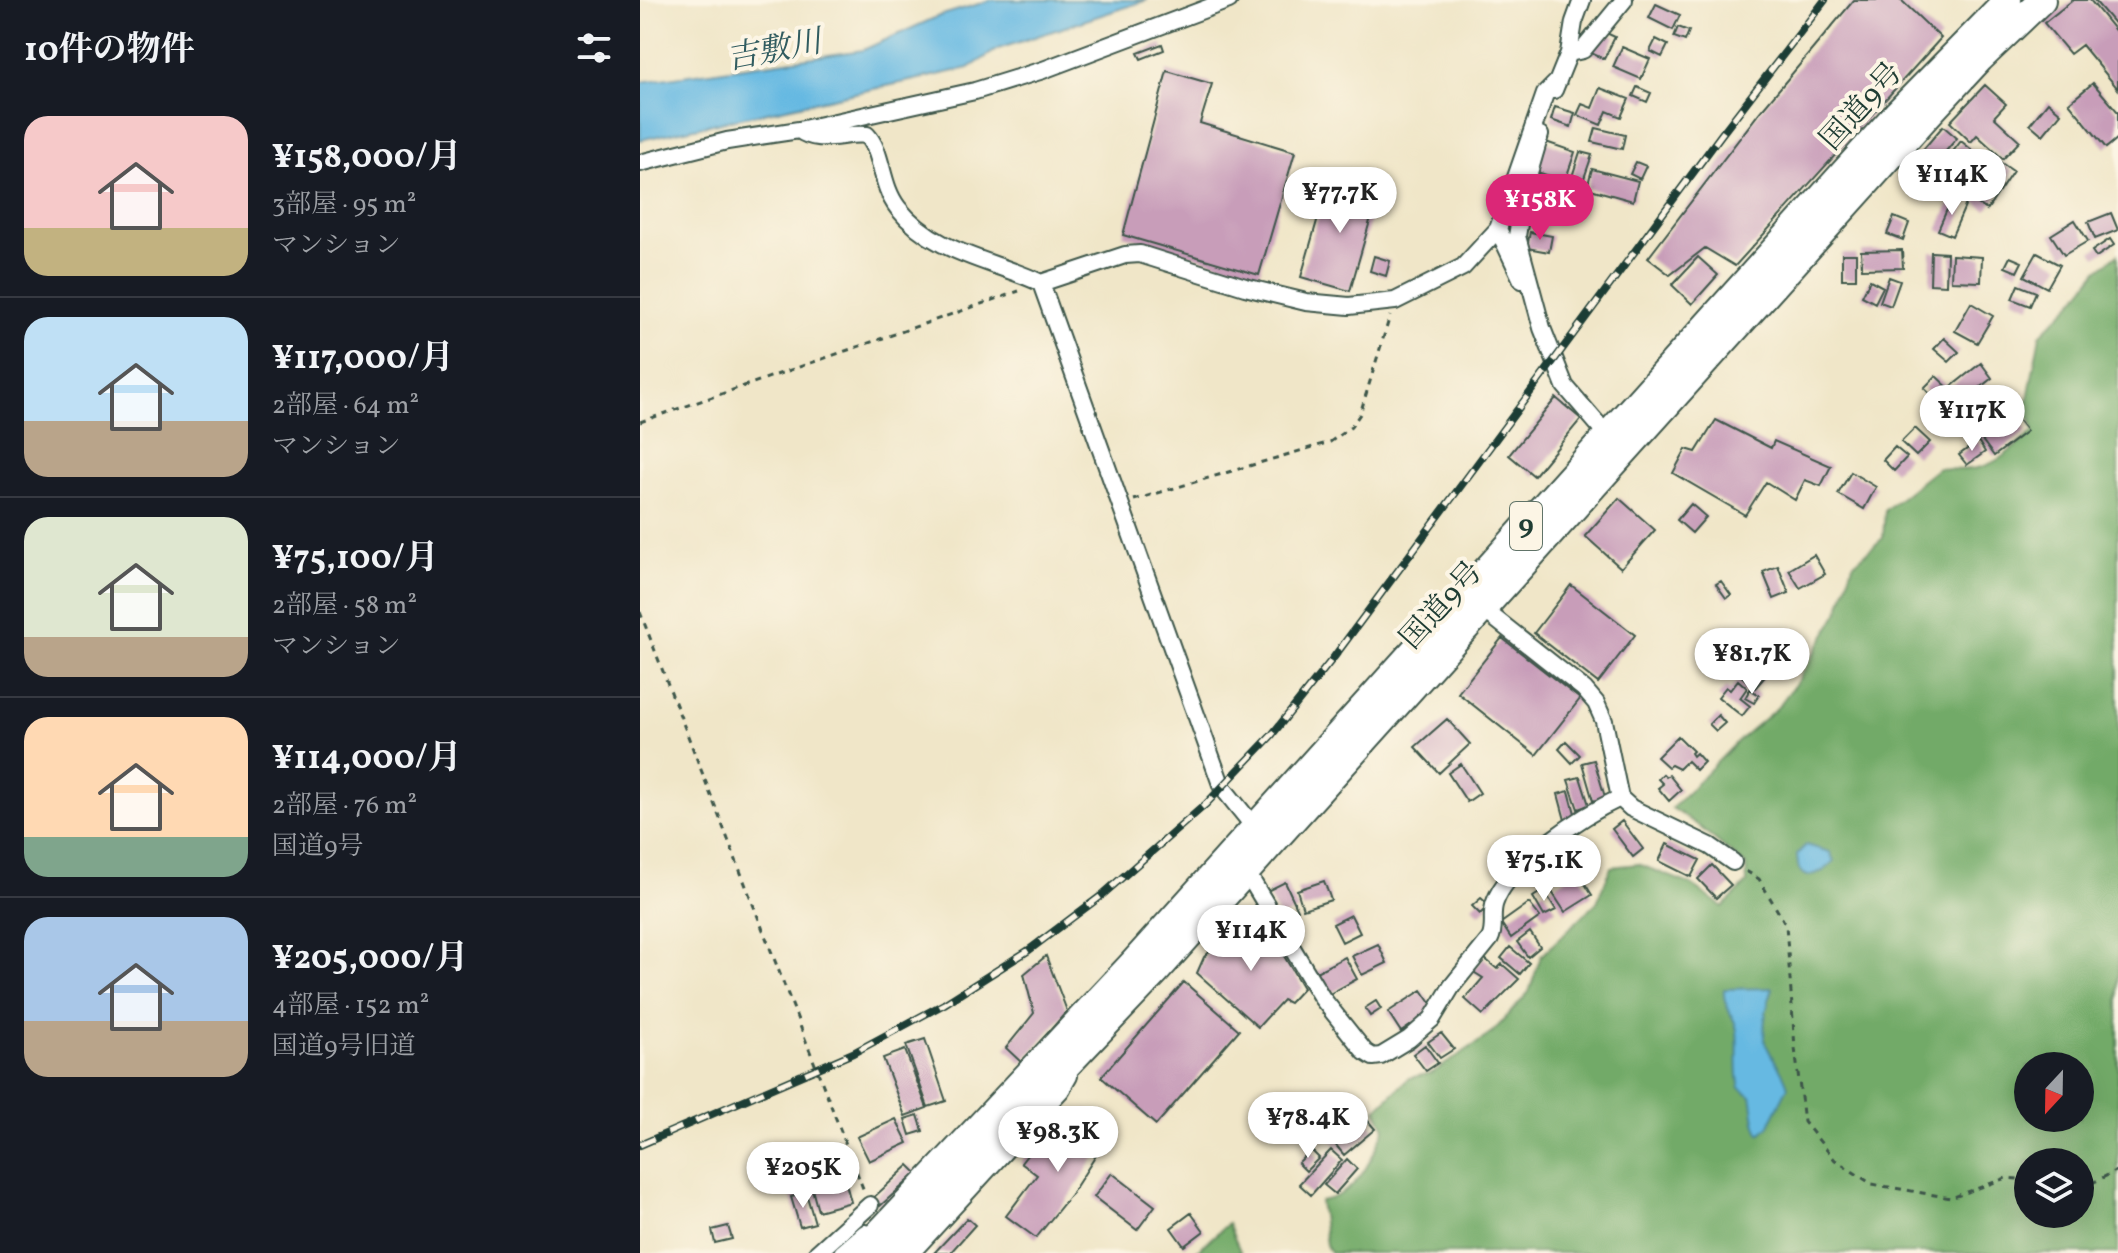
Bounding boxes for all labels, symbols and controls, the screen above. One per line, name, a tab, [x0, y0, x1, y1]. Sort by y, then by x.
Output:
water label: 吉敷川	[723, 21, 828, 83]
icon: filters	[572, 26, 616, 70]
text: 10件の物件	[24, 28, 195, 75]
street label: 国道9号	[1811, 54, 1913, 160]
text: ¥158,000/月	[272, 135, 462, 182]
icon: home	[88, 148, 184, 244]
pin: ¥114K	[1896, 149, 2008, 217]
text: ¥114K	[1916, 157, 1988, 193]
pin: ¥77.7K	[1275, 167, 1405, 235]
pin: ¥158K	[1484, 174, 1596, 242]
text: ¥77.7K	[1302, 175, 1378, 211]
text: ¥158K	[1504, 182, 1576, 218]
text: 3部屋 · 95 m²	[272, 187, 416, 223]
text: マンション	[272, 228, 401, 264]
text: ¥117,000/月	[272, 336, 454, 383]
icon: home	[88, 349, 184, 445]
pin: ¥117K	[1916, 385, 2028, 453]
text: 2部屋 · 64 m²	[272, 388, 419, 424]
text: ¥117K	[1938, 393, 2006, 429]
text: マンション	[272, 429, 401, 465]
road number: 9	[1510, 502, 1542, 550]
text: ¥75,100/月	[272, 536, 439, 583]
icon: home	[88, 549, 184, 645]
street label: 国道9号	[1391, 553, 1493, 659]
text: 2部屋 · 58 m²	[272, 588, 417, 624]
pin: ¥81.7K	[1687, 628, 1817, 696]
text: マンション	[272, 629, 401, 665]
text: ¥81.7K	[1713, 636, 1791, 672]
text: ¥114,000/月	[272, 736, 462, 783]
icon: home	[88, 749, 184, 845]
text: 2部屋 · 76 m²	[272, 788, 417, 824]
text: 国道9号	[272, 829, 364, 865]
pin: ¥75.1K	[1479, 835, 1609, 903]
text: ¥75.1K	[1505, 843, 1583, 879]
pin: ¥114K	[1195, 905, 1307, 973]
text: ¥114K	[1215, 913, 1287, 949]
text: ¥205,000/月	[272, 936, 469, 983]
icon: home	[88, 949, 184, 1045]
text: 4部屋 · 152 m²	[272, 988, 429, 1024]
text: 国道9号旧道	[272, 1029, 416, 1065]
north arrow	[2014, 1052, 2094, 1132]
map controls	[2014, 1052, 2094, 1228]
pin: ¥78.4K	[1243, 1092, 1373, 1160]
text: ¥78.4K	[1266, 1100, 1350, 1136]
pin: ¥98.3K	[993, 1106, 1123, 1174]
text: ¥98.3K	[1016, 1114, 1100, 1150]
pin: ¥205K	[747, 1142, 859, 1210]
button: layers	[2014, 1148, 2094, 1228]
text: ¥205K	[764, 1150, 842, 1186]

